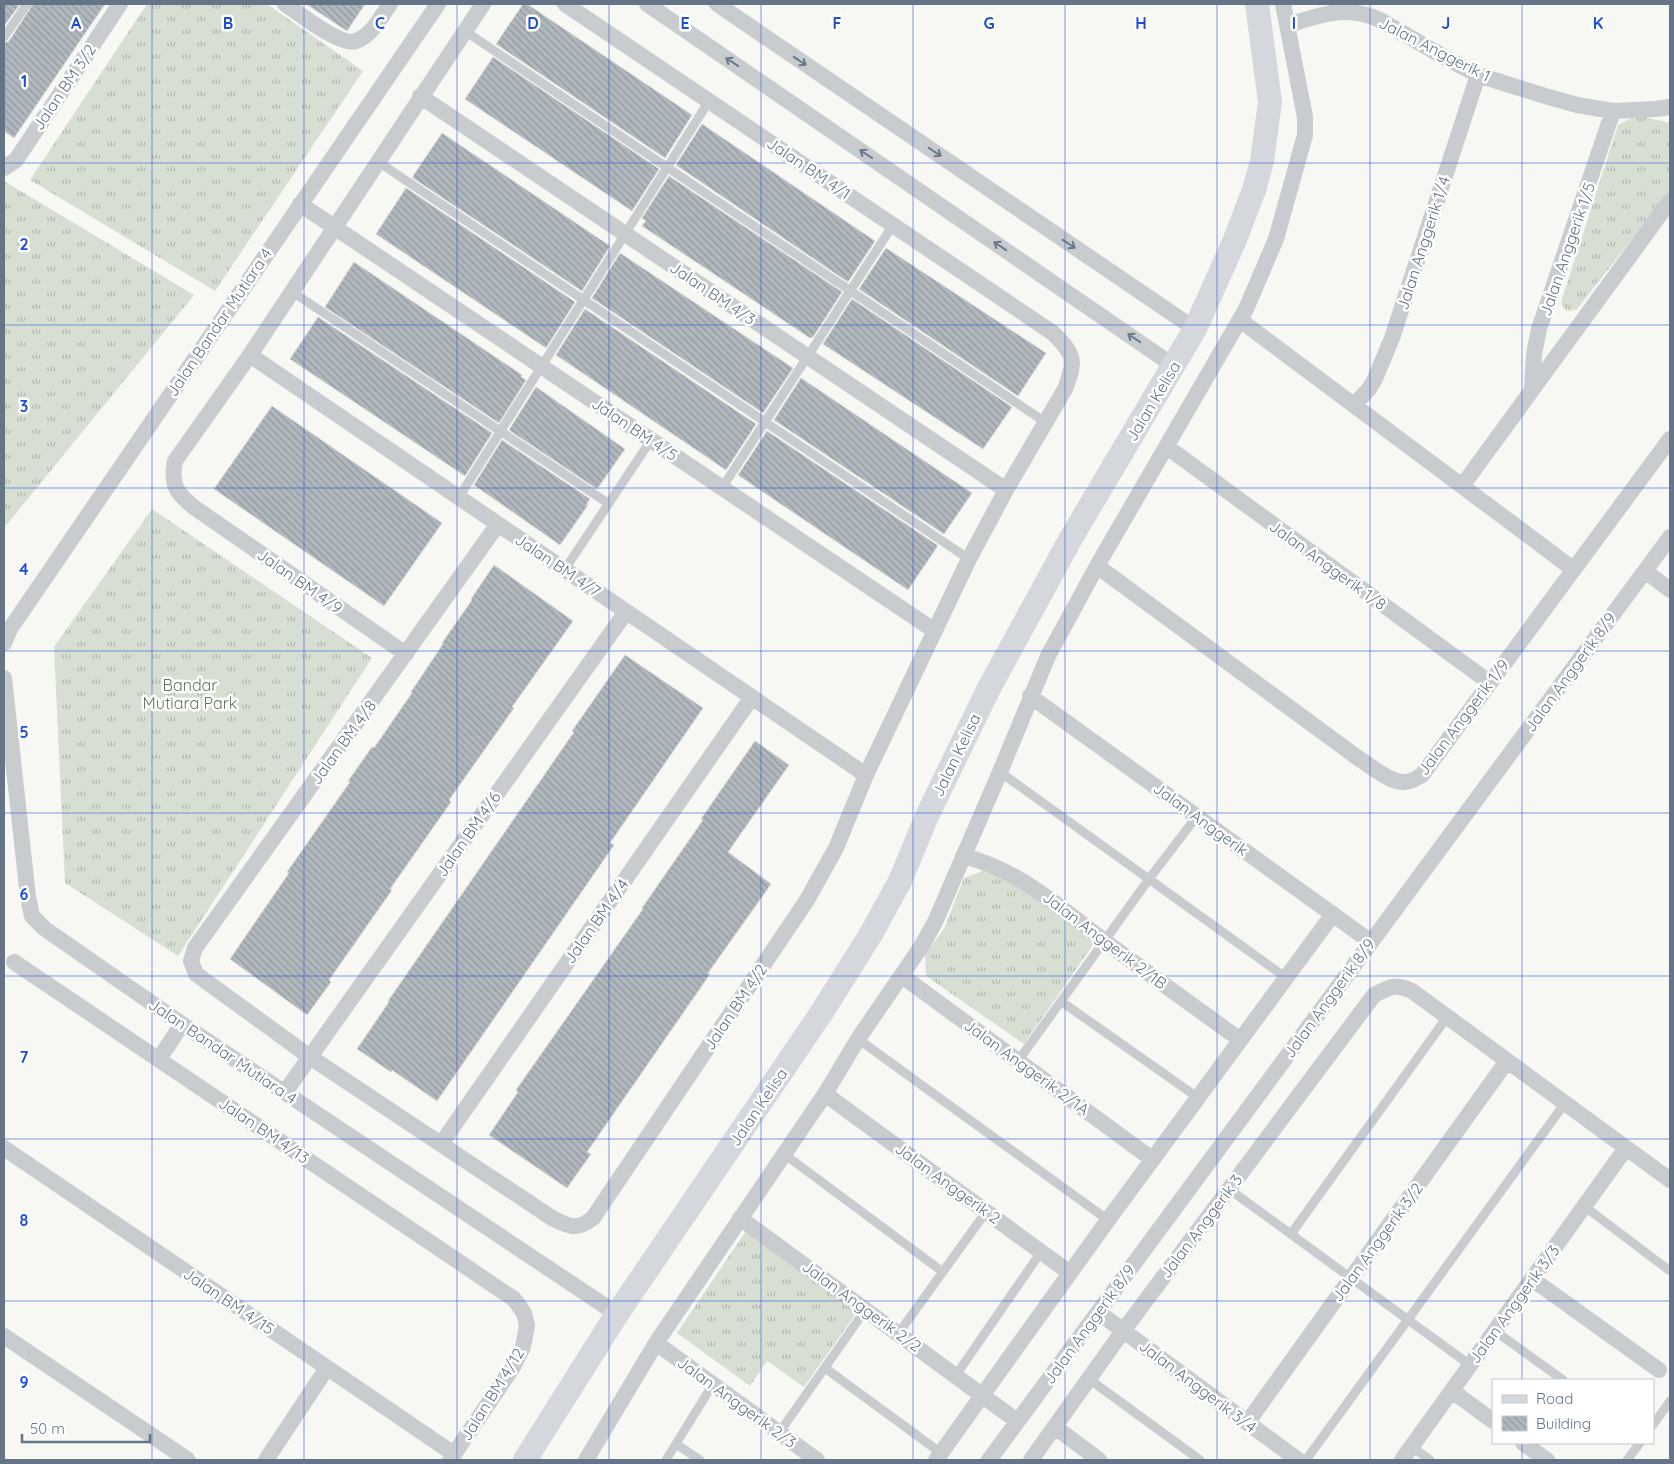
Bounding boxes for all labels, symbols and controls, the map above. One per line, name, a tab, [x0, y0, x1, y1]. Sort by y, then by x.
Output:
text: A	[71, 13, 82, 33]
text: B	[223, 13, 233, 33]
text: C	[375, 13, 385, 33]
text: D	[527, 13, 539, 33]
text: E	[680, 13, 690, 33]
text: F	[833, 13, 842, 33]
text: G	[983, 13, 995, 33]
text: H	[1135, 13, 1147, 33]
text: I	[1292, 13, 1296, 33]
street label: Jalan Anggerik 1	[1376, 13, 1494, 85]
text: K	[1593, 13, 1603, 33]
street label: Jalan BM 3/2	[28, 40, 100, 134]
one-way arrow	[793, 56, 807, 66]
one-way arrow	[725, 57, 739, 67]
text: 1	[21, 71, 27, 91]
street label: Jalan BM 4/1	[763, 133, 855, 203]
one-way arrow	[928, 147, 942, 157]
one-way arrow	[859, 149, 873, 159]
street label: Jalan Anggerik 1/4	[1392, 174, 1454, 312]
street label: Jalan Anggerik 1/5	[1535, 180, 1599, 318]
text: 2	[19, 234, 29, 254]
one-way arrow	[1062, 238, 1076, 249]
one-way arrow	[993, 241, 1007, 251]
street label: Jalan Bandar Mutiara 4	[162, 244, 276, 400]
street label: Jalan BM 4/3	[666, 257, 760, 329]
one-way arrow	[1127, 333, 1141, 343]
street label: Jalan Kelisa	[1121, 357, 1185, 445]
street label: Jalan BM 4/5	[588, 393, 682, 465]
text: 3	[20, 396, 28, 416]
street label: Jalan Anggerik 1/8	[1266, 516, 1390, 614]
street label: Jalan BM 4/7	[511, 529, 605, 601]
street label: Jalan BM 4/9	[253, 544, 347, 618]
text: 4	[19, 559, 29, 579]
street label: Jalan Anggerik 8/9	[1520, 608, 1620, 736]
street label: Jalan Anggerik 1/9	[1413, 655, 1513, 779]
park label: Bandar Mutiara Park	[143, 675, 237, 713]
street label: Jalan BM 4/8	[306, 696, 380, 788]
street label: Jalan Kelisa	[927, 710, 985, 800]
text: 5	[19, 722, 29, 742]
street label: Jalan Anggerik	[1150, 778, 1252, 860]
street label: Jalan BM 4/6	[431, 787, 505, 880]
street label: Jalan BM 4/4	[559, 875, 633, 967]
text: 6	[20, 884, 29, 904]
street label: Jalan Anggerik 2/1B	[1039, 887, 1171, 993]
street label: Jalan Anggerik 8/9	[1279, 934, 1379, 1062]
street label: Jalan BM 4/2	[699, 960, 771, 1054]
street label: Jalan Bandar Mutiara 4	[145, 994, 301, 1108]
street label: Jalan Anggerik 2/1A	[960, 1015, 1094, 1119]
text: 7	[20, 1047, 29, 1067]
street label: Jalan Kelisa	[725, 1064, 791, 1150]
street label: Jalan BM 4/13	[215, 1092, 313, 1168]
street label: Jalan Anggerik 2	[891, 1138, 1005, 1228]
street label: Jalan Anggerik 3	[1155, 1170, 1247, 1282]
street label: Jalan Anggerik 3/2	[1327, 1178, 1427, 1305]
text: 8	[20, 1210, 29, 1230]
street label: Jalan Anggerik 3/3	[1464, 1241, 1564, 1367]
street label: Jalan Anggerik 2/2	[798, 1256, 926, 1356]
street label: Jalan Anggerik 8/9	[1039, 1260, 1139, 1388]
street label: Jalan BM 4/15	[180, 1263, 278, 1339]
street label: Jalan Anggerik 3/4	[1135, 1335, 1261, 1437]
street label: Jalan BM 4/12	[456, 1344, 528, 1444]
street label: Jalan Anggerik 2/3	[674, 1352, 800, 1452]
text: 9	[19, 1372, 29, 1392]
legend	[1492, 1379, 1654, 1444]
text: Road	[1536, 1389, 1573, 1408]
scale bar	[22, 1412, 150, 1444]
text: Building	[1536, 1414, 1591, 1433]
text: 50 m	[30, 1419, 65, 1438]

